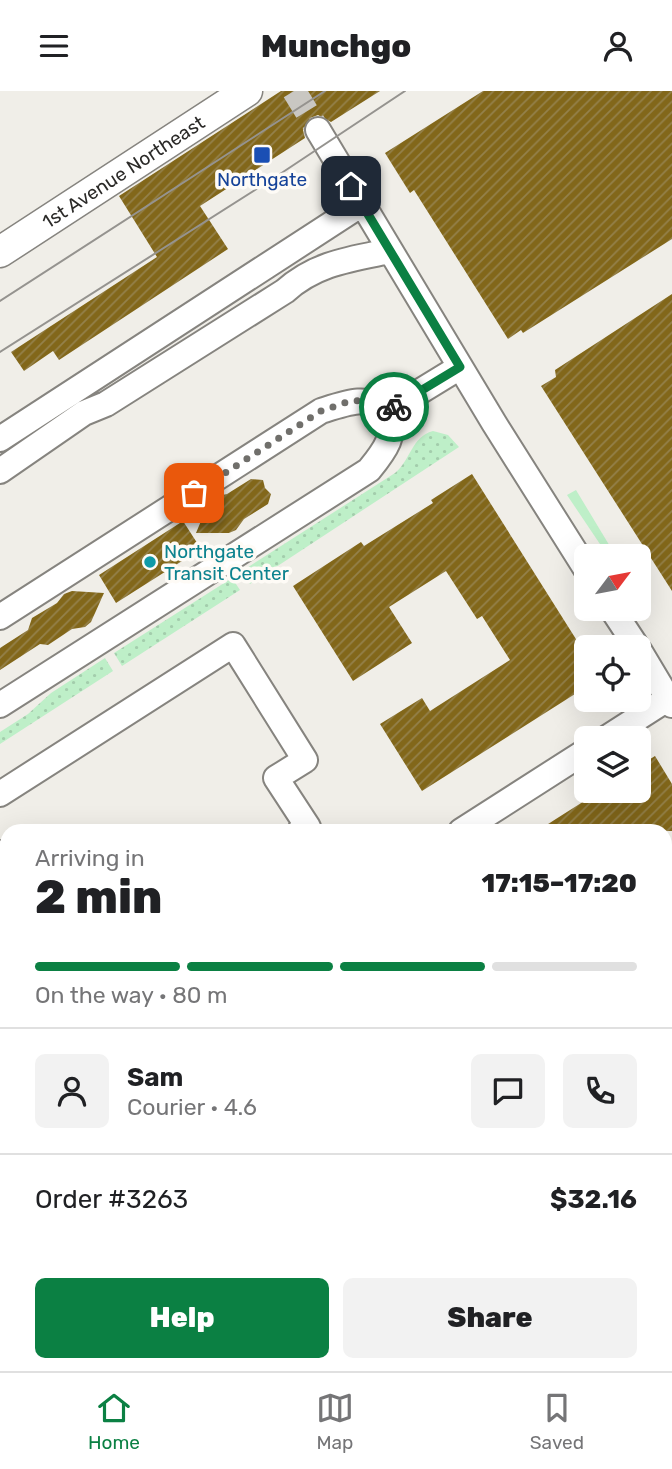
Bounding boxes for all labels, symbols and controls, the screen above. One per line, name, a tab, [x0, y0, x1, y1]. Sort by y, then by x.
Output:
icon: menu	[35, 27, 73, 65]
text: Munchgo	[261, 27, 411, 65]
icon: person	[599, 27, 637, 65]
street label: 1st Avenue Northeast	[38, 111, 209, 233]
marker: Northgate	[252, 145, 272, 165]
pin	[321, 156, 381, 216]
icon: home	[332, 167, 370, 205]
place label: Northgate	[217, 168, 307, 191]
courier	[359, 372, 429, 442]
icon: bike	[375, 388, 413, 426]
pin	[164, 463, 224, 523]
icon: bag	[175, 474, 213, 512]
place label: Northgate Transit Center	[164, 540, 290, 585]
north arrow	[574, 544, 651, 621]
map controls	[574, 544, 651, 803]
marker: Northgate Transit Center	[142, 554, 158, 570]
button: locate	[574, 635, 651, 712]
button: layers	[574, 726, 651, 803]
text: Arriving in	[35, 844, 145, 872]
text: 17:15–17:20	[482, 868, 637, 899]
text: 2 min	[35, 870, 162, 925]
text: On the way · 80 m	[35, 981, 227, 1009]
button: person	[35, 1054, 109, 1128]
button: chat	[471, 1054, 545, 1128]
button: phone	[563, 1054, 637, 1128]
text: Sam	[127, 1062, 183, 1093]
text: Courier · 4.6	[127, 1093, 257, 1121]
text: Order #3263	[35, 1184, 188, 1215]
text: $32.16	[550, 1184, 637, 1215]
button: Help	[35, 1278, 329, 1358]
button: Share	[343, 1278, 637, 1358]
tab: Home	[88, 1389, 140, 1454]
tab: Map	[316, 1389, 354, 1454]
tab: Saved	[530, 1389, 584, 1454]

